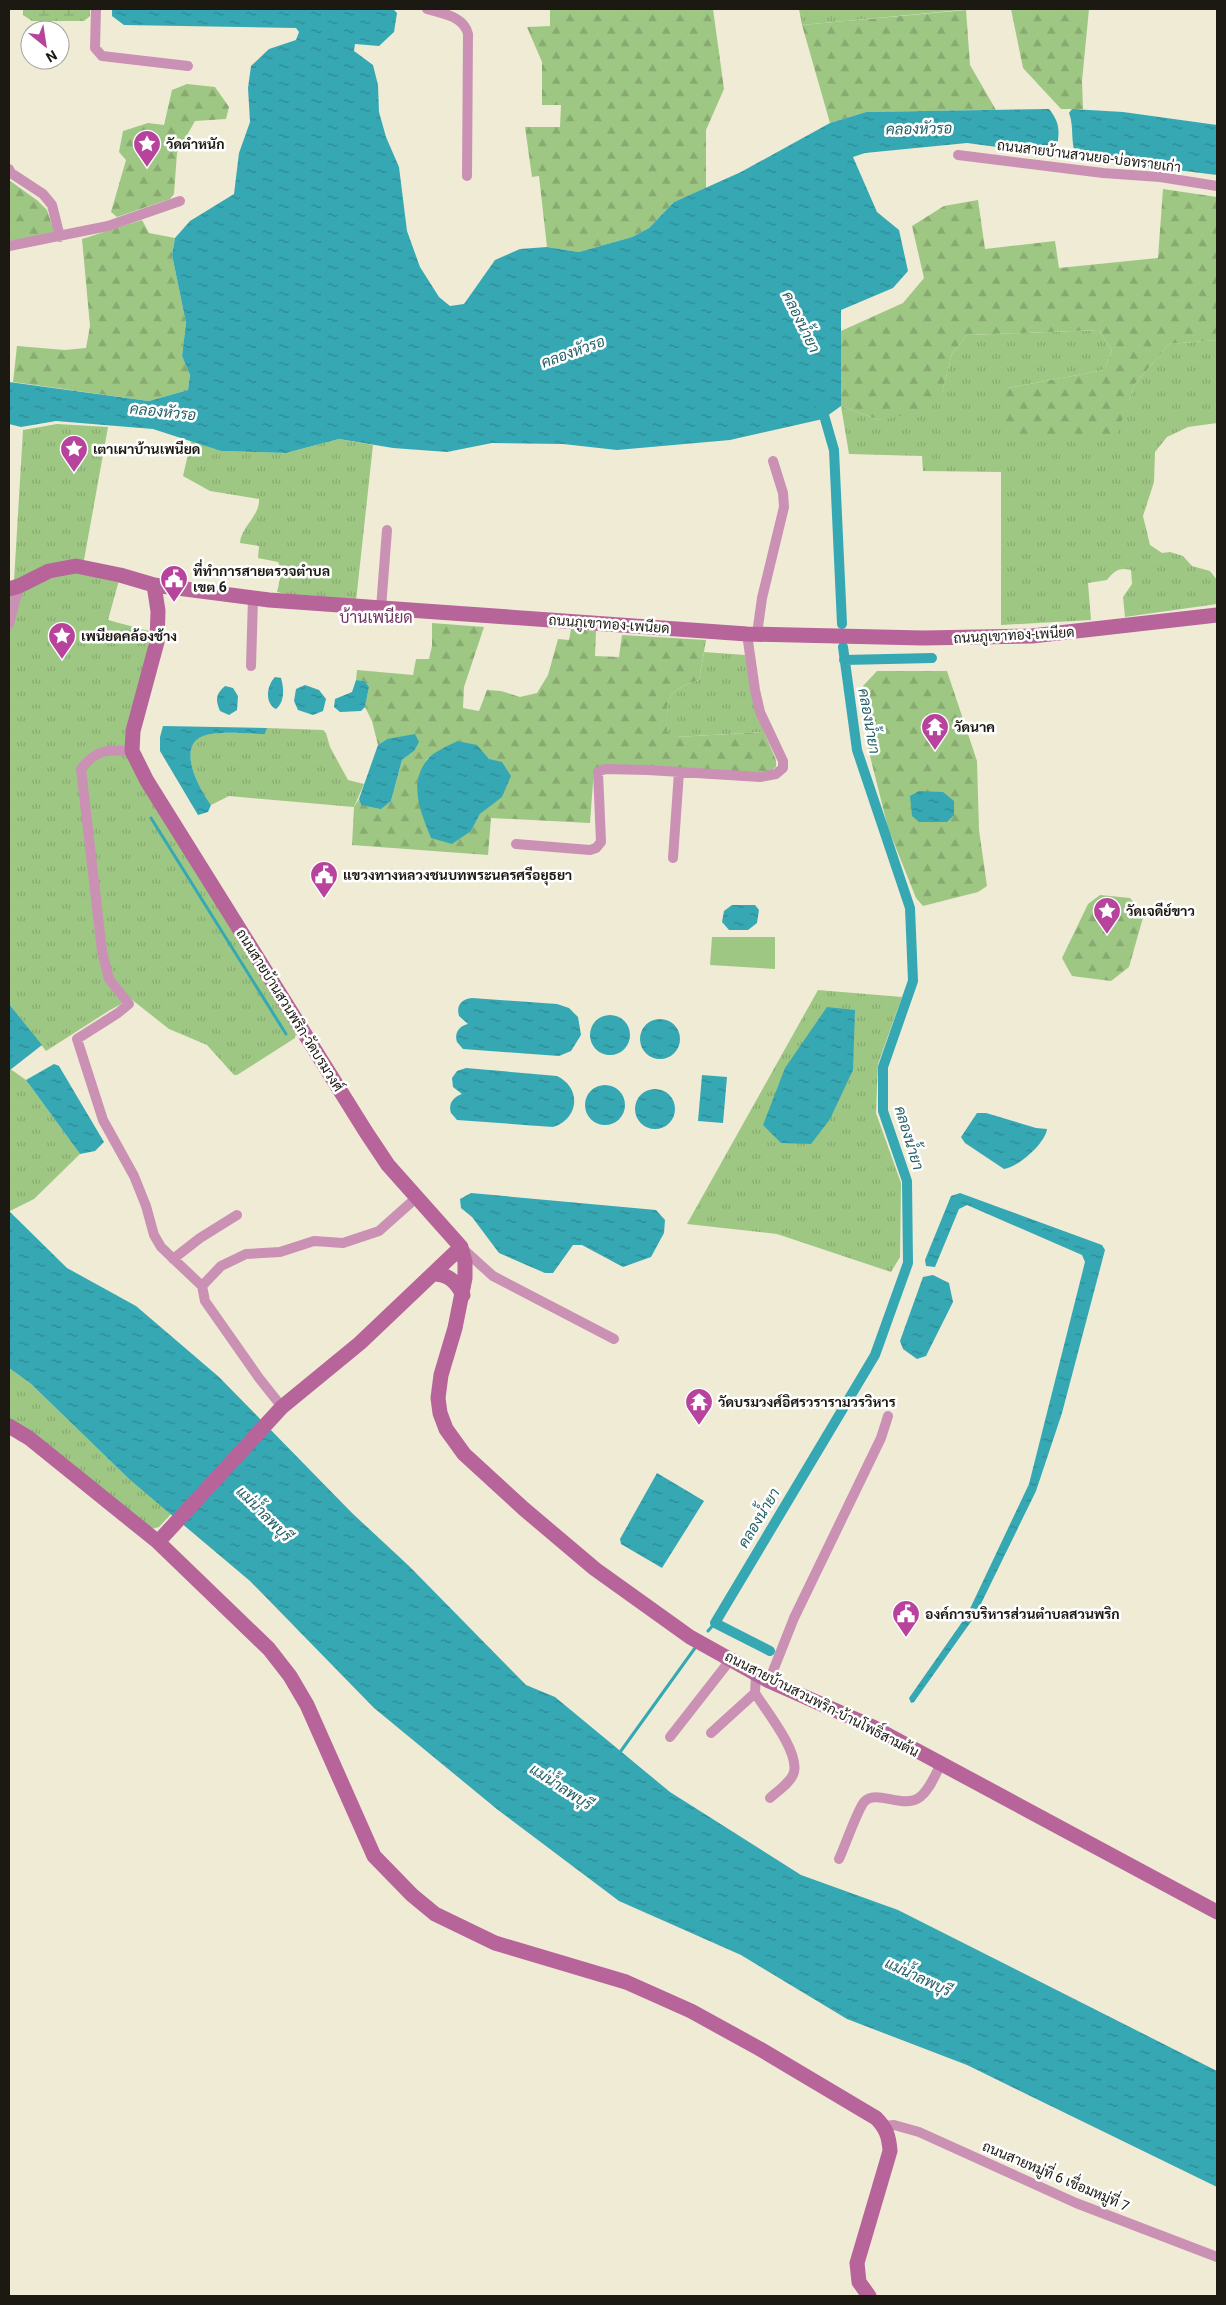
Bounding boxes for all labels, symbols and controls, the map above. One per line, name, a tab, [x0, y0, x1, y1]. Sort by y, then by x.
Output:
north arrow	[20, 20, 70, 70]
text: N	[43, 47, 60, 66]
water label: คลองหัวรอ	[886, 119, 953, 139]
place icon: วัดตำหนัก	[132, 129, 162, 168]
place label: วัดตำหนัก	[166, 136, 225, 152]
street label: ถนนสายบ้านสวนยอ-บ่อทรายเก่า	[996, 136, 1182, 175]
water label: คลองน้ำยา	[778, 287, 827, 356]
water label: คลองหัวรอ	[539, 332, 608, 372]
water label: คลองหัวรอ	[129, 400, 197, 424]
place icon: เตาเผาบ้านเพนียด	[59, 434, 89, 473]
place label: เตาเผาบ้านเพนียด	[93, 440, 200, 457]
place label: ที่ทำการสายตรวจตำบล เขต 6	[193, 559, 330, 595]
public building icon: ที่ทำการสายตรวจตำบล เขต 6	[159, 564, 189, 603]
district label: บ้านเพนียด	[339, 606, 413, 627]
street label: ถนนภูเขาทอง-เพนียด	[548, 611, 670, 638]
place icon: เพนียดคล้องช้าง	[47, 621, 77, 660]
street label: ถนนภูเขาทอง-เพนียด	[953, 623, 1075, 648]
place label: เพนียดคล้องช้าง	[81, 627, 177, 644]
water label: คลองน้ำยา	[854, 686, 888, 755]
temple icon: วัดนาค	[920, 712, 950, 751]
place label: วัดนาค	[954, 719, 995, 735]
public building icon: แขวงทางหลวงชนบทพระนครศรีอยุธยา	[309, 860, 339, 899]
place label: แขวงทางหลวงชนบทพระนครศรีอยุธยา	[343, 866, 572, 886]
place icon: วัดเจดีย์ขาว	[1092, 896, 1122, 935]
place label: วัดเจดีย์ขาว	[1126, 902, 1195, 919]
street label: ถนนสายบ้านสวนพริก-วัดบรมวงศ์	[233, 925, 348, 1094]
water label: คลองน้ำยา	[891, 1103, 931, 1172]
temple icon: วัดบรมวงศ์อิศรวรารามวรวิหาร	[684, 1387, 714, 1426]
place label: วัดบรมวงศ์อิศรวรารามวรวิหาร	[718, 1393, 896, 1410]
water label: แม่น้ำลพบุรี	[231, 1480, 299, 1548]
water label: คลองน้ำยา	[731, 1483, 784, 1551]
public building icon: องค์การบริหารส่วนตำบลสวนพริก	[891, 1599, 921, 1638]
place label: องค์การบริหารส่วนตำบลสวนพริก	[925, 1605, 1120, 1622]
street label: ถนนสายบ้านสวนพริก-บ้านโพธิ์สามต้น	[722, 1644, 924, 1760]
water label: แม่น้ำลพบุรี	[525, 1757, 599, 1816]
water label: แม่น้ำลพบุรี	[881, 1950, 957, 2002]
street label: ถนนสายหมู่ที่ 6 เชื่อมหมู่ที่ 7	[979, 2134, 1134, 2216]

